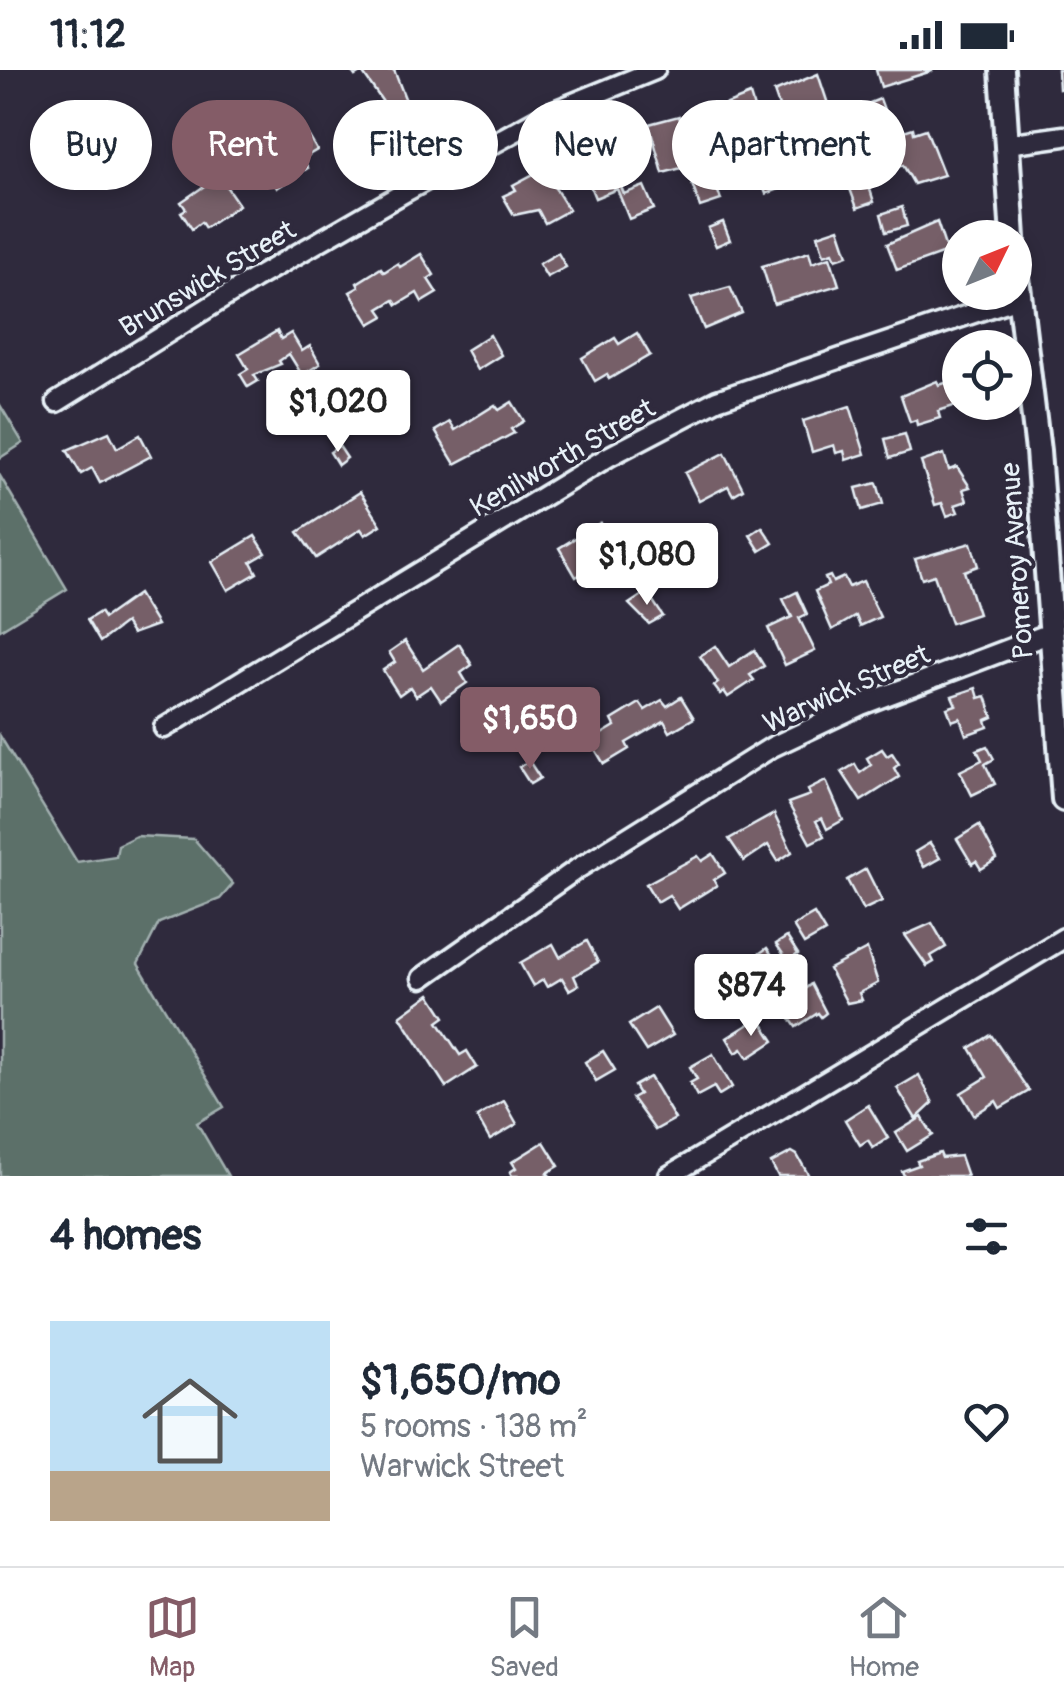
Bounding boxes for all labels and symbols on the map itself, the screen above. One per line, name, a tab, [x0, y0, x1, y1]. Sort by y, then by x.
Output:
street label: Brunswick Street	[113, 213, 303, 346]
north arrow	[942, 220, 1032, 310]
pin: $1,020	[257, 370, 419, 455]
street label: Kenilworth Street	[464, 391, 662, 525]
street label: Pomeroy Avenue	[993, 461, 1042, 660]
pin: $1,080	[566, 523, 728, 608]
street label: Warwick Street	[758, 637, 936, 742]
pin: $1,650	[449, 687, 611, 772]
pin: $874	[692, 954, 810, 1039]

